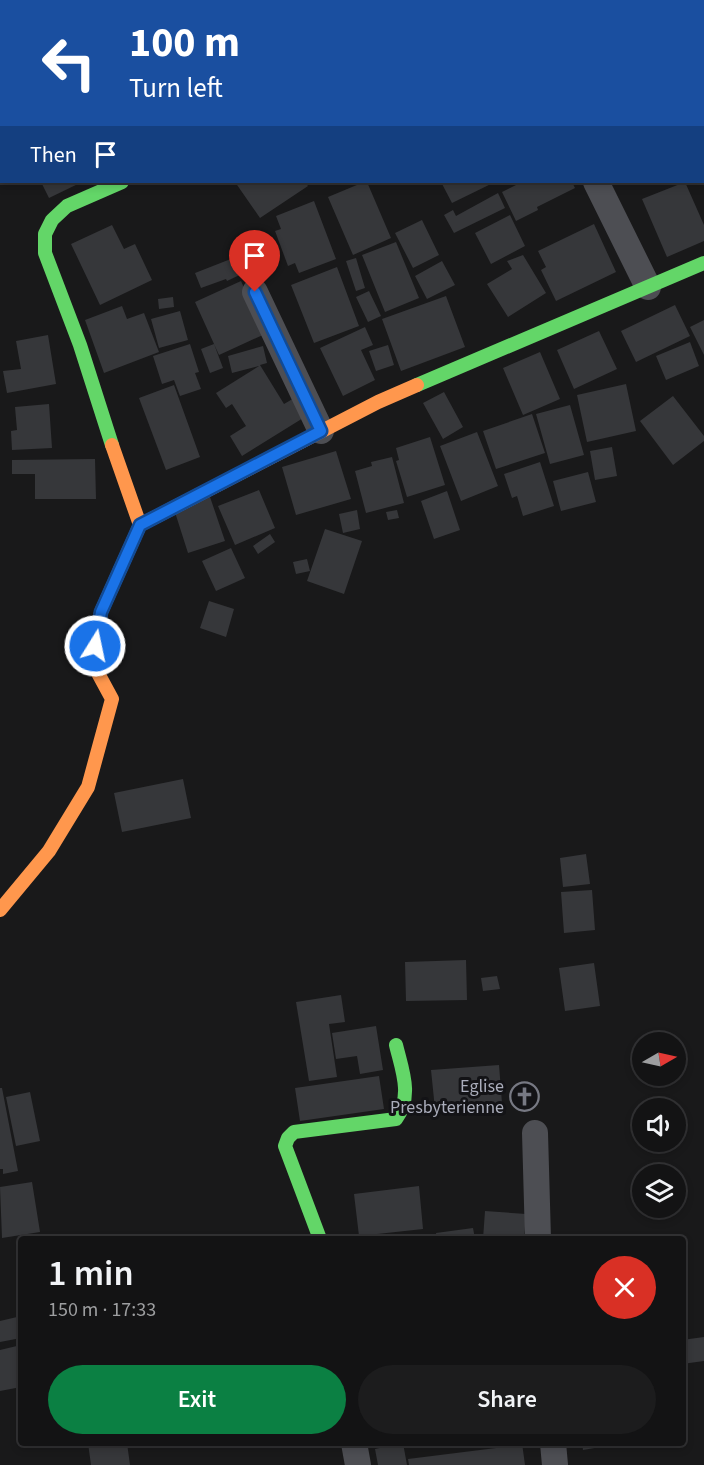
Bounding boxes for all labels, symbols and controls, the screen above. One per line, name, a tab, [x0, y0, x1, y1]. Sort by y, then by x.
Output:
text: 100 m	[129, 13, 240, 73]
icon: left	[30, 24, 108, 102]
text: Turn left	[129, 69, 223, 108]
icon: arrive	[89, 138, 122, 171]
text: Then	[30, 139, 77, 171]
pin	[229, 230, 280, 292]
icon: arrive	[238, 239, 271, 272]
position arrow	[63, 614, 127, 678]
north arrow	[632, 1032, 686, 1086]
map controls	[632, 1032, 686, 1218]
place label: Eglise Presbyterienne	[390, 1074, 504, 1120]
church icon: Eglise Presbyterienne	[509, 1080, 541, 1112]
button: sound	[632, 1098, 686, 1152]
button: layers	[632, 1164, 686, 1218]
text: 1 min	[48, 1248, 134, 1299]
button: close	[593, 1256, 656, 1319]
text: 150 m · 17:33	[48, 1296, 156, 1324]
button: Exit	[48, 1365, 346, 1434]
button: Share	[358, 1365, 656, 1434]

